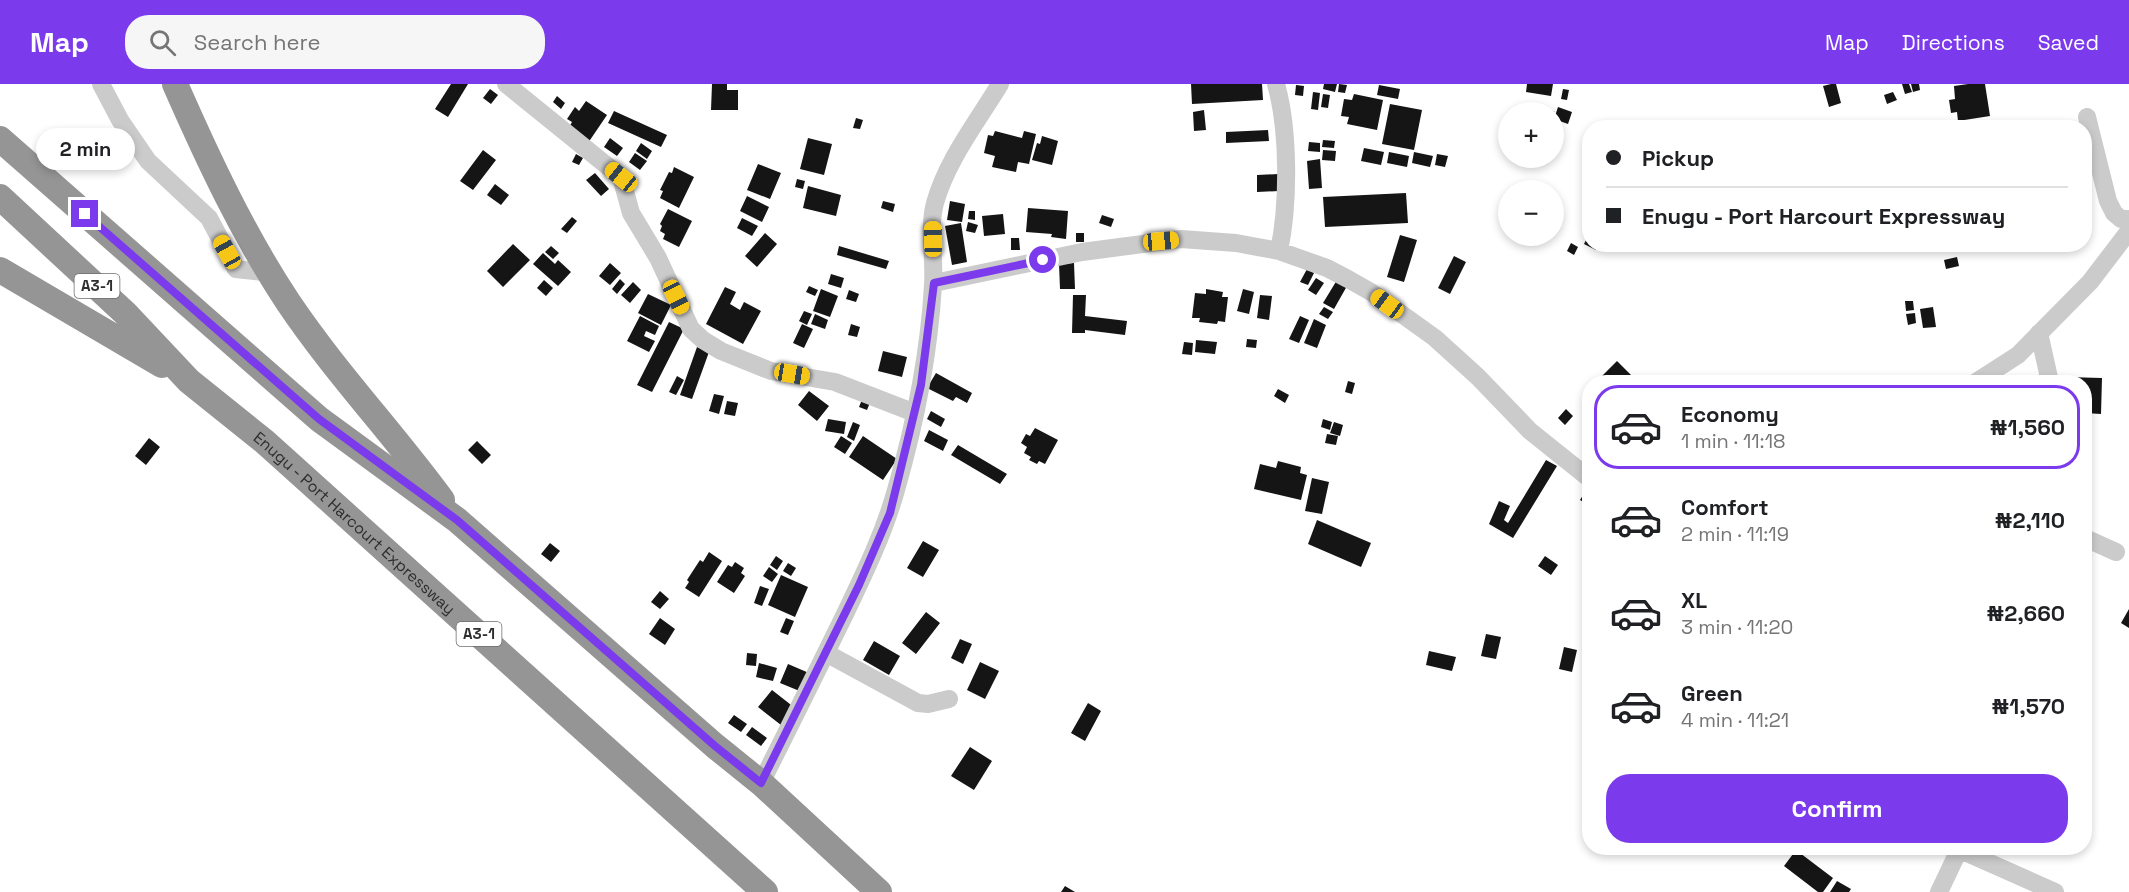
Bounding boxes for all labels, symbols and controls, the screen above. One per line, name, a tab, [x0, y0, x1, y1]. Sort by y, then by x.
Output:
search box	[125, 15, 545, 69]
text: Map	[30, 24, 89, 60]
icon: search	[146, 26, 179, 59]
text: Search here	[194, 28, 321, 56]
text: Map	[1825, 29, 1869, 56]
text: Directions	[1902, 29, 2005, 56]
text: Saved	[2038, 29, 2099, 56]
map controls	[1498, 102, 1564, 246]
button: +	[1498, 102, 1564, 168]
callout: 2 min	[36, 127, 134, 169]
text: 2 min	[60, 136, 111, 162]
text: Pickup	[1642, 144, 1714, 172]
car	[601, 159, 641, 195]
button: −	[1498, 180, 1564, 246]
route end	[71, 200, 98, 227]
text: Enugu - Port Harcourt Expressway	[1642, 202, 2005, 230]
car	[924, 221, 942, 257]
car	[1142, 230, 1180, 252]
car	[210, 232, 244, 272]
route start	[1029, 246, 1056, 273]
road number: A3-1	[74, 274, 120, 298]
car	[660, 277, 692, 317]
car	[1367, 286, 1407, 322]
car	[773, 362, 811, 386]
icon: car	[1609, 400, 1663, 454]
text: Economy	[1681, 400, 1779, 428]
text: ₦1,560	[1990, 413, 2065, 441]
street label: Enugu - Port Harcourt Expressway	[249, 427, 460, 619]
text: 1 min · 11:18	[1681, 428, 1785, 454]
icon: car	[1609, 493, 1663, 547]
text: Comfort	[1681, 493, 1769, 521]
text: ₦2,110	[1995, 506, 2065, 534]
text: 2 min · 11:19	[1681, 521, 1789, 547]
icon: car	[1609, 586, 1663, 640]
text: XL	[1681, 586, 1707, 614]
text: ₦2,660	[1987, 599, 2065, 627]
text: 3 min · 11:20	[1681, 614, 1793, 640]
road number: A3-1	[456, 622, 502, 646]
icon: car	[1609, 679, 1663, 733]
text: Green	[1681, 679, 1743, 707]
text: ₦1,570	[1992, 692, 2065, 720]
text: 4 min · 11:21	[1681, 707, 1789, 733]
button: Confirm	[1606, 774, 2068, 843]

